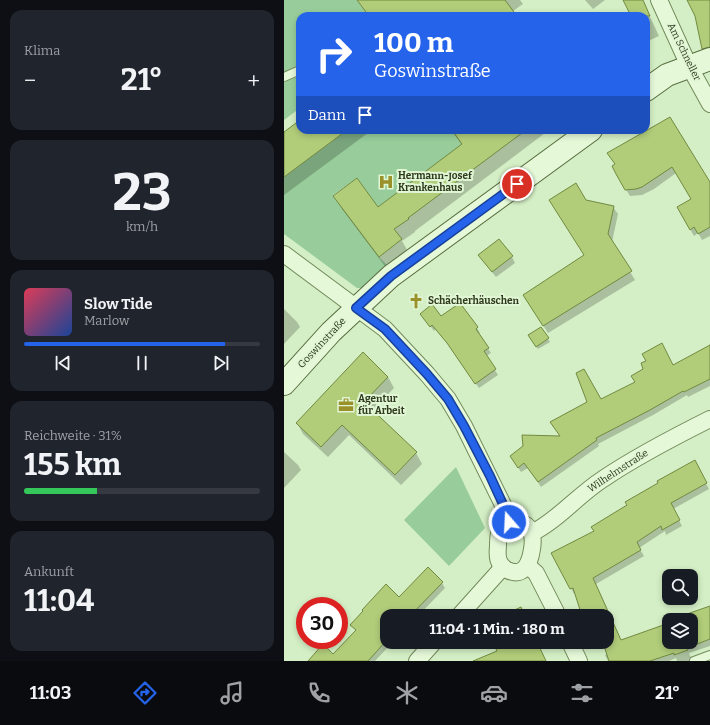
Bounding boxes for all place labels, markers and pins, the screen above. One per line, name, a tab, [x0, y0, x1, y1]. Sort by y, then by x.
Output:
pin	[500, 167, 534, 201]
place label: Hermann-Josef Krankenhaus	[398, 170, 473, 194]
hospital icon: Hermann-Josef Krankenhaus	[377, 173, 395, 191]
church icon: Schächerhäuschen	[407, 292, 425, 310]
place label: Schächerhäuschen	[428, 295, 520, 307]
place label: Agentur für Arbeit	[358, 393, 405, 417]
office icon: Agentur für Arbeit	[337, 396, 355, 414]

